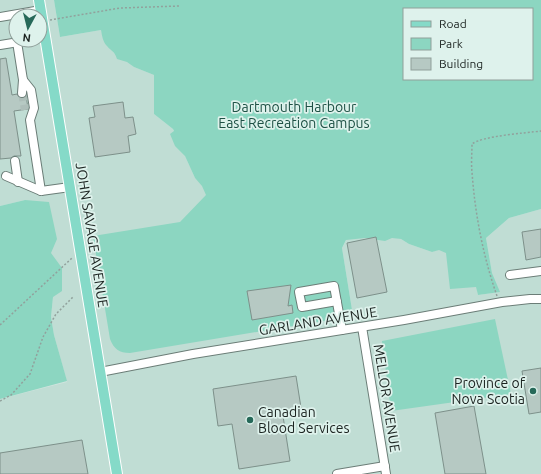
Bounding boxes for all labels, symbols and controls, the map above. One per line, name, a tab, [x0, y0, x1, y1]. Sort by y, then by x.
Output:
north arrow	[8, 8, 48, 48]
legend	[403, 8, 533, 80]
text: Road	[439, 17, 467, 30]
text: N	[22, 31, 32, 44]
text: Park	[439, 37, 463, 50]
text: Building	[439, 57, 483, 70]
park label: Dartmouth Harbour East Recreation Campus	[218, 99, 370, 131]
street label: JOHN SAVAGE AVENUE	[73, 161, 111, 309]
street label: GARLAND AVENUE	[258, 304, 378, 338]
street label: MELLOR AVENUE	[371, 343, 403, 453]
place label: Province of Nova Scotia	[452, 375, 526, 407]
marker: Province of Nova Scotia	[528, 386, 538, 396]
place label: Canadian Blood Services	[258, 404, 350, 436]
marker: Canadian Blood Services	[245, 415, 255, 425]

